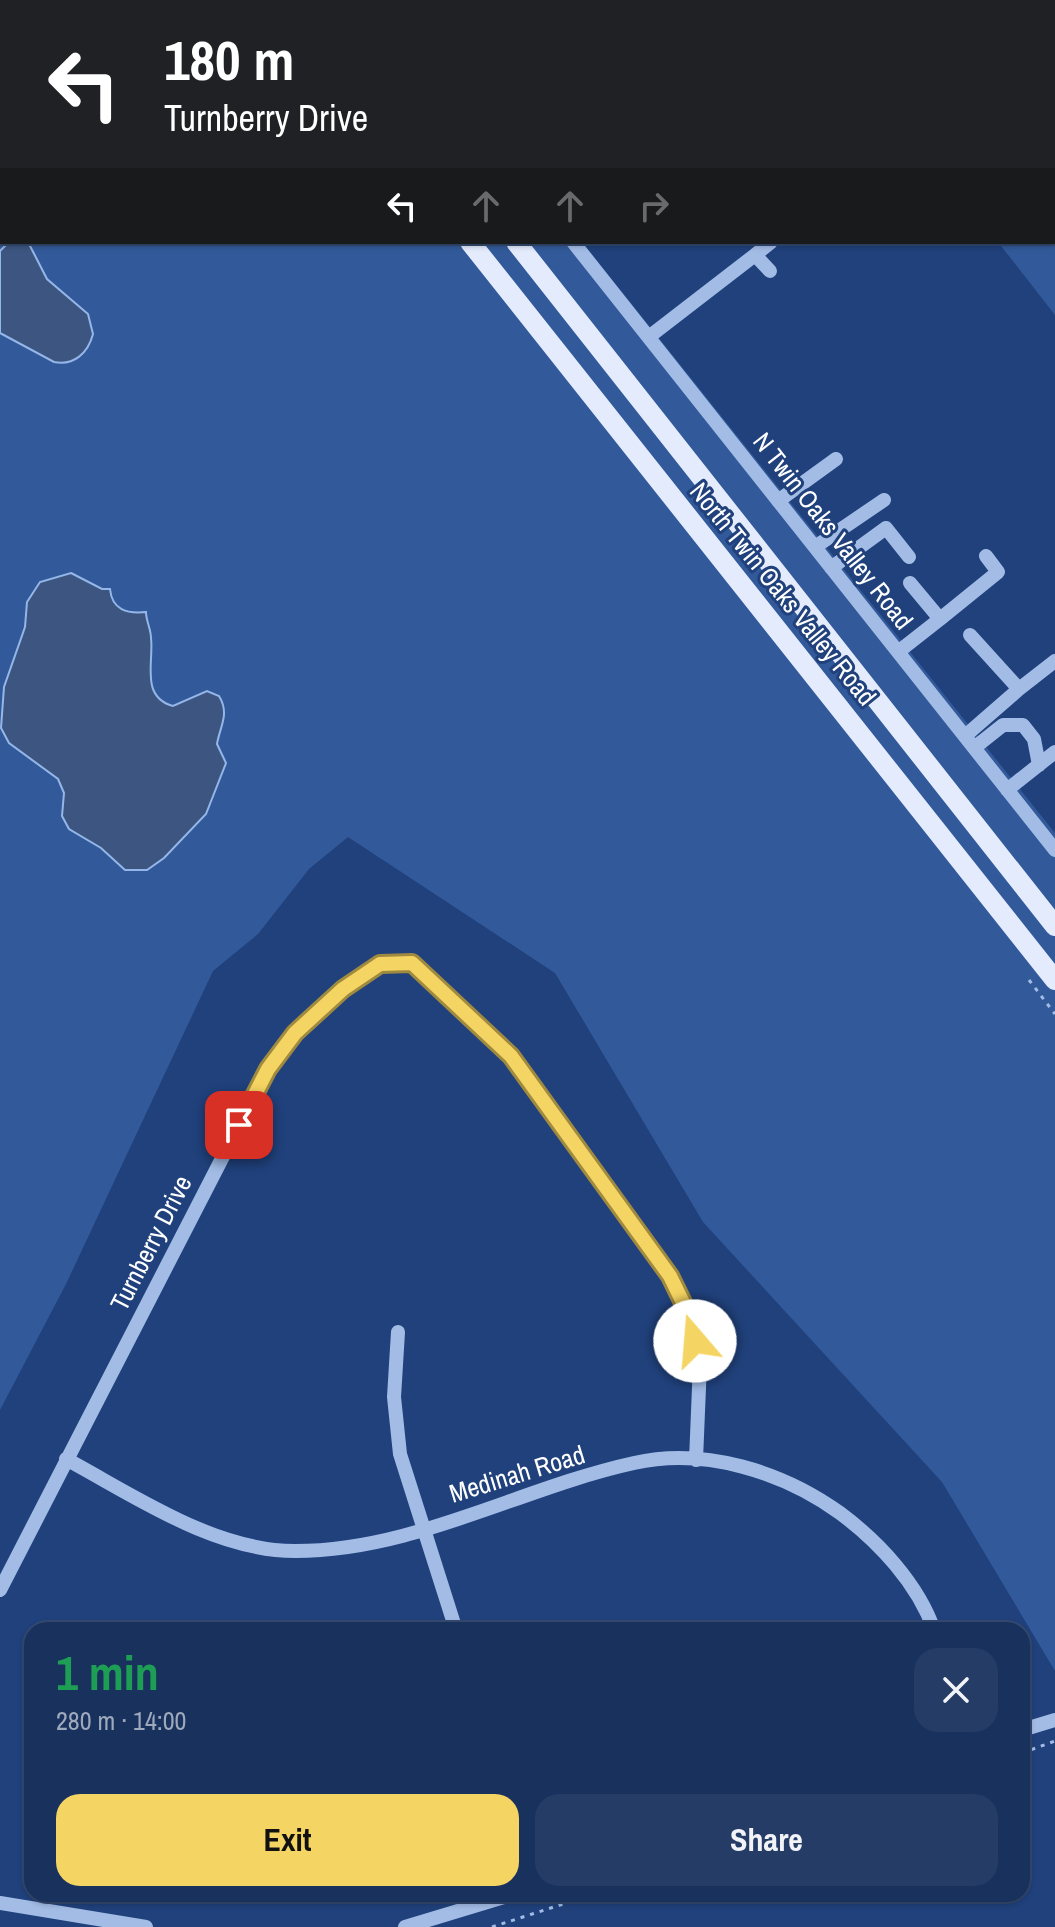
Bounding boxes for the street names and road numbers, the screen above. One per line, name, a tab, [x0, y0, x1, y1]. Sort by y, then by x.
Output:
street label: N Twin Oaks Valley Road	[745, 425, 921, 636]
street label: North Twin Oaks Valley Road	[682, 475, 884, 713]
street label: Turnberry Drive	[101, 1169, 200, 1316]
street label: Medinah Road	[445, 1436, 589, 1511]

